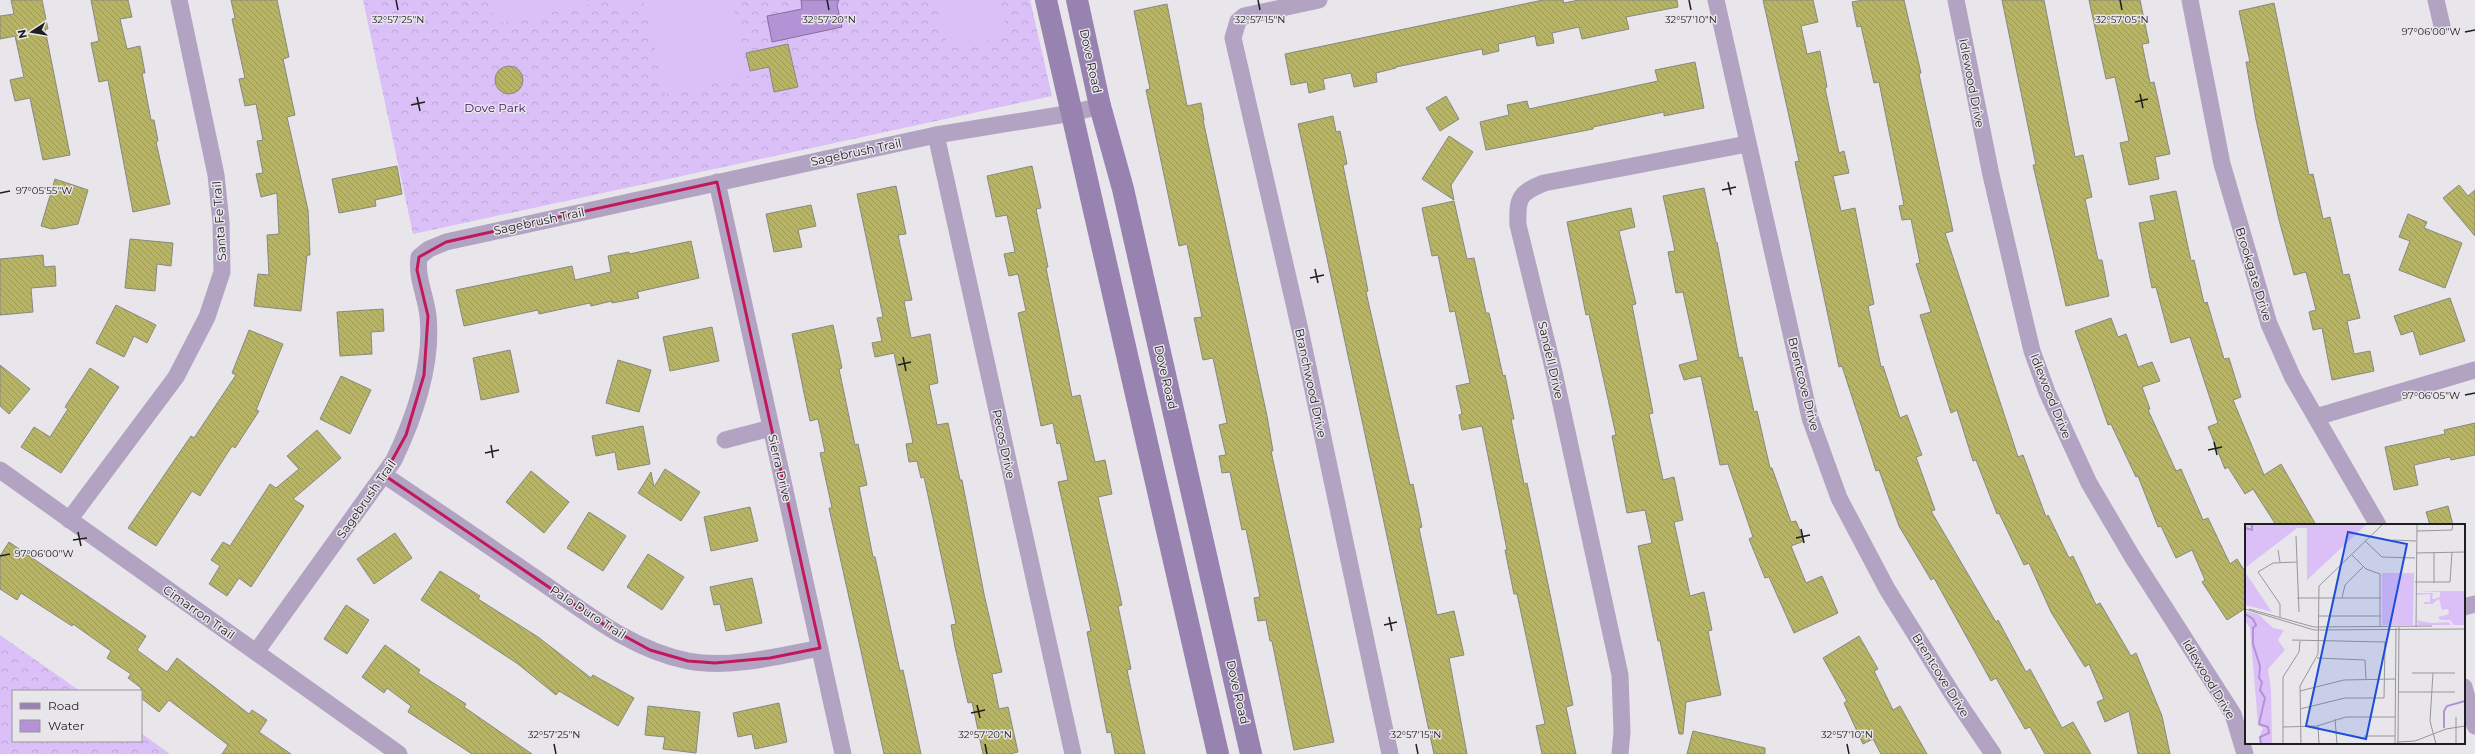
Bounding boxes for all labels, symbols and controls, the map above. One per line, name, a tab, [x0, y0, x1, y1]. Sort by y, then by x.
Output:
north arrow	[12, 12, 52, 52]
text: 32°57'25"N	[372, 13, 424, 26]
text: 32°57'20"N	[802, 13, 856, 26]
text: 32°57'15"N	[1235, 13, 1285, 26]
text: 32°57'10"N	[1665, 13, 1717, 26]
text: 32°57'05"N	[2095, 13, 2149, 26]
text: 97°06'00"W	[2401, 25, 2461, 38]
street label: Dove Road	[1077, 27, 1105, 95]
text: N	[14, 28, 30, 40]
street label: Idlewood Drive	[1956, 37, 1988, 129]
park label: Dove Park	[464, 100, 527, 115]
street label: Sagebrush Trail	[809, 135, 903, 169]
street label: Santa Fe Trail	[209, 181, 229, 261]
text: 97°05'55"W	[16, 184, 72, 197]
street label: Sagebrush Trail	[492, 204, 586, 238]
street label: Brookgate Drive	[2233, 225, 2275, 323]
street label: Sandell Drive	[1535, 320, 1567, 400]
street label: Branchwood Drive	[1292, 327, 1330, 439]
street label: Brentcove Drive	[1785, 336, 1823, 432]
street label: Dove Road	[1151, 343, 1181, 411]
street label: Idlewood Drive	[2027, 351, 2075, 441]
text: 97°06'05"W	[2402, 389, 2460, 402]
street label: Pecos Drive	[989, 408, 1019, 480]
street label: Sierra Drive	[765, 433, 795, 503]
street label: Sagebrush Trail	[333, 457, 399, 541]
inset map	[2245, 524, 2465, 744]
text: 97°06'00"W	[14, 547, 74, 560]
street label: Cimarron Trail	[160, 582, 238, 642]
street label: Palo Duro Trail	[547, 582, 629, 642]
street label: Brentcove Drive	[1909, 630, 1973, 720]
street label: Idlewood Drive	[2179, 636, 2239, 722]
street label: Dove Road	[1223, 658, 1253, 726]
legend	[12, 690, 142, 742]
text: Road	[48, 698, 79, 713]
text: Water	[48, 718, 85, 733]
text: 32°57'25"N	[528, 728, 580, 741]
text: 32°57'20"N	[958, 728, 1012, 741]
text: 32°57'15"N	[1391, 728, 1441, 741]
text: 32°57'10"N	[1821, 728, 1873, 741]

